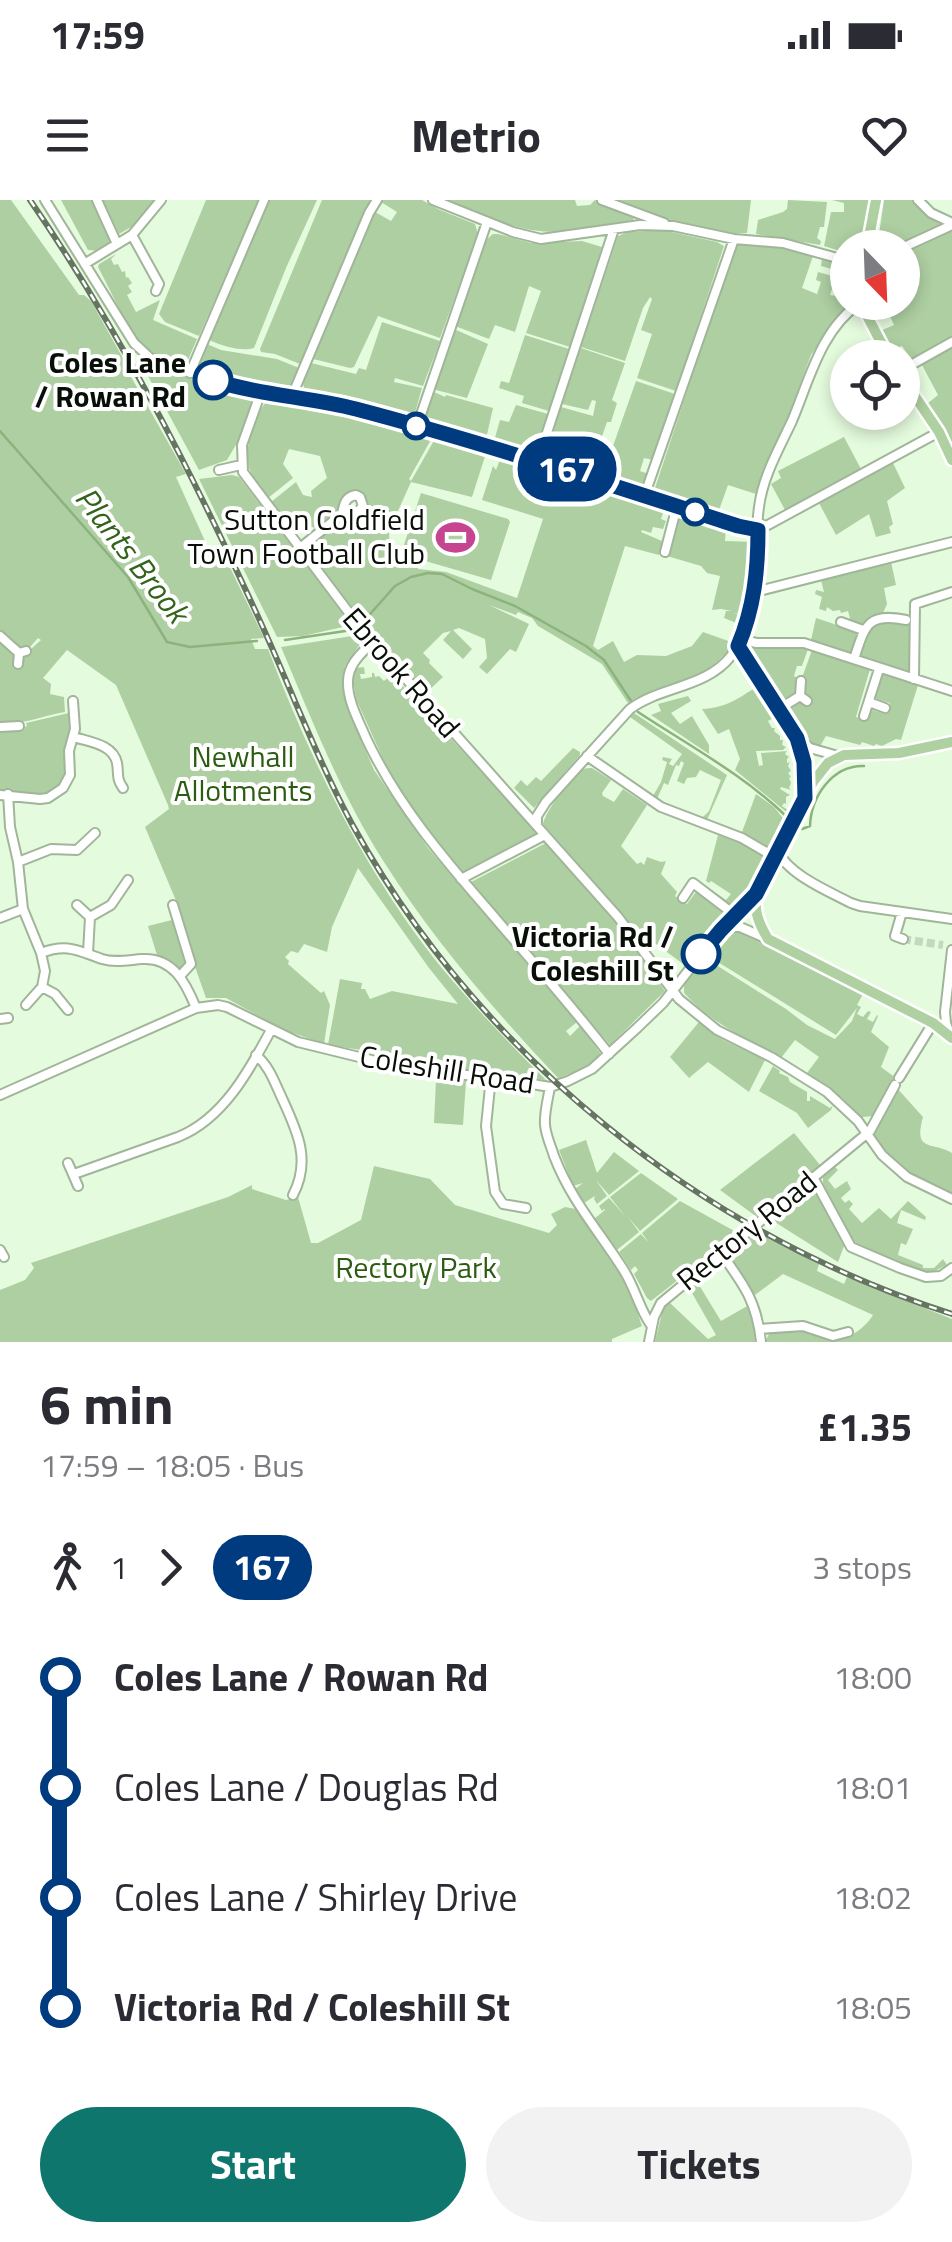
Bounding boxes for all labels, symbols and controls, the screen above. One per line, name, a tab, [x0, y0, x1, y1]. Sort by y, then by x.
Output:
text: 17:59	[50, 6, 145, 64]
text: Metrio	[411, 101, 541, 169]
icon: menu	[40, 108, 95, 163]
icon: heart	[857, 108, 912, 163]
north arrow	[830, 230, 920, 320]
map controls	[830, 230, 920, 430]
place label: Coles Lane / Rowan Rd	[35, 339, 186, 419]
button: locate	[830, 340, 920, 430]
marker: Coles Lane / Rowan Rd	[194, 361, 232, 399]
unlabelled marker	[403, 413, 429, 439]
line badge: 167	[510, 436, 624, 502]
text: 167	[538, 442, 596, 496]
water label: Plants Brook	[64, 476, 204, 636]
place label: Sutton Coldfield Town Football Club	[187, 496, 425, 576]
unlabelled marker	[682, 499, 708, 525]
sports icon: Sutton Coldfield Town Football Club	[434, 516, 476, 558]
street label: Ebrook Road	[332, 597, 472, 748]
park label: Newhall Allotments	[174, 733, 312, 813]
place label: Victoria Rd / Coleshill St	[512, 913, 674, 993]
marker: Victoria Rd / Coleshill St	[682, 935, 720, 973]
street label: Coleshill Road	[357, 1033, 538, 1105]
street label: Rectory Road	[666, 1159, 827, 1301]
park label: Rectory Park	[335, 1244, 497, 1290]
text: 6 min	[40, 1362, 174, 1445]
text: £1.35	[817, 1398, 912, 1456]
text: 17:59 – 18:05 · Bus	[40, 1441, 304, 1489]
icon: walk	[40, 1540, 95, 1595]
icon: forward	[143, 1540, 198, 1595]
text: 167	[233, 1540, 292, 1594]
text: 1	[110, 1543, 128, 1591]
text: 3 stops	[812, 1543, 912, 1591]
text: Coles Lane / Rowan Rd	[114, 1648, 488, 1706]
text: 18:00	[833, 1653, 912, 1701]
text: Coles Lane / Douglas Rd	[114, 1758, 499, 1816]
text: 18:01	[833, 1763, 912, 1811]
text: Coles Lane / Shirley Drive	[114, 1868, 518, 1926]
text: 18:02	[833, 1873, 912, 1921]
text: Victoria Rd / Coleshill St	[114, 1978, 510, 2036]
text: 18:05	[833, 1983, 912, 2031]
button: Start	[40, 2107, 466, 2222]
button: Tickets	[486, 2107, 912, 2222]

